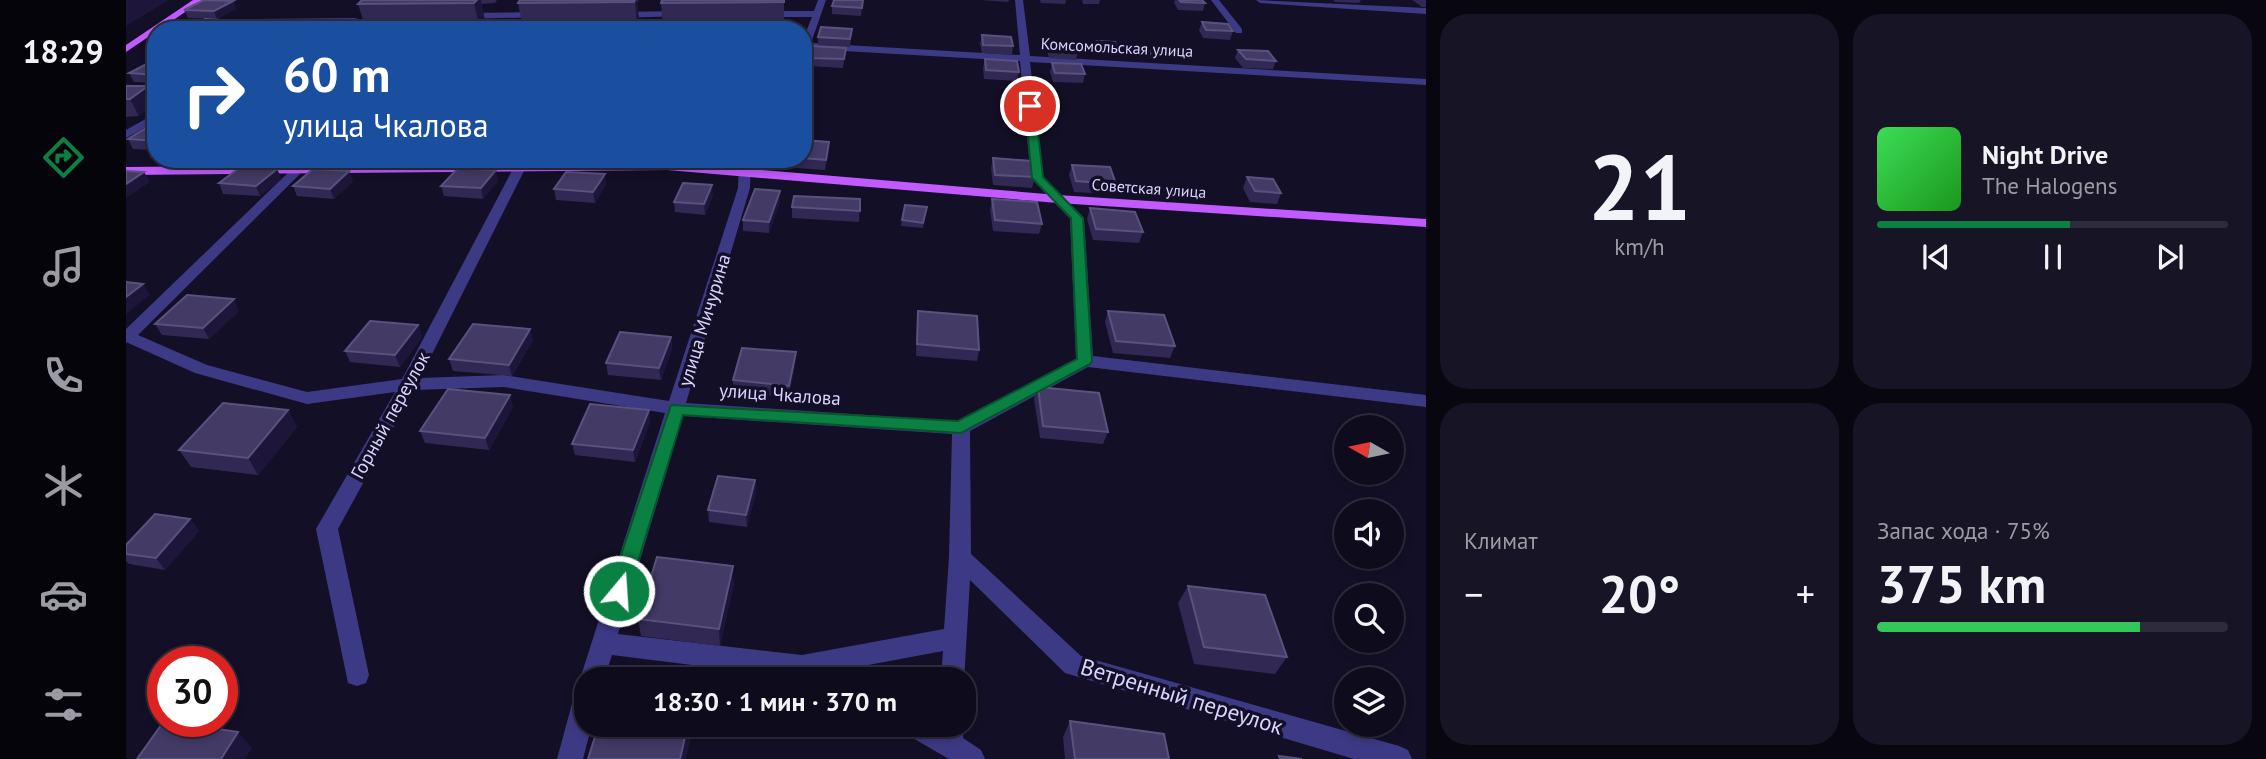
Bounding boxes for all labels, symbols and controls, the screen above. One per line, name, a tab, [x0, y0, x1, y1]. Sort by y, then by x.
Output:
text: 18:29	[22, 30, 104, 72]
street label: Комсомольская улица	[1040, 33, 1194, 61]
text: 60 m	[283, 42, 390, 106]
icon: right	[168, 49, 259, 140]
pin	[1000, 76, 1060, 136]
icon: arrive	[1011, 87, 1049, 125]
text: улица Чкалова	[283, 104, 489, 146]
text: 21	[1588, 127, 1691, 245]
icon: directions	[39, 133, 88, 182]
text: Night Drive	[1982, 138, 2108, 171]
text: The Halogens	[1982, 171, 2117, 200]
street label: Советская улица	[1091, 174, 1207, 202]
text: km/h	[1614, 232, 1665, 261]
icon: previous	[1917, 238, 1955, 276]
icon: pause	[2034, 238, 2072, 276]
icon: next	[2151, 238, 2189, 276]
icon: music	[39, 242, 88, 291]
street label: улица Мичурина	[672, 251, 736, 389]
street label: Горный переулок	[345, 347, 435, 483]
icon: phone	[39, 351, 88, 400]
street label: улица Чкалова	[718, 378, 842, 410]
north arrow	[1334, 415, 1404, 485]
map controls	[1334, 415, 1404, 737]
icon: climate	[39, 461, 88, 510]
button: sound	[1334, 499, 1404, 569]
text: Запас хода · 75%	[1877, 516, 2050, 545]
text: Климат	[1464, 526, 1538, 555]
text: 375 km	[1877, 550, 2046, 617]
position arrow	[582, 554, 656, 628]
text: 20°	[1599, 560, 1680, 627]
text: −	[1464, 569, 1483, 618]
text: +	[1796, 569, 1815, 618]
icon: car	[39, 570, 88, 619]
button: search	[1334, 583, 1404, 653]
speed limit sign: 30	[147, 646, 238, 737]
street label: Ветренный переулок	[1077, 651, 1287, 741]
button: layers	[1334, 667, 1404, 737]
icon: filters	[39, 680, 88, 729]
text: 18:30 · 1 мин · 370 m	[653, 685, 897, 718]

